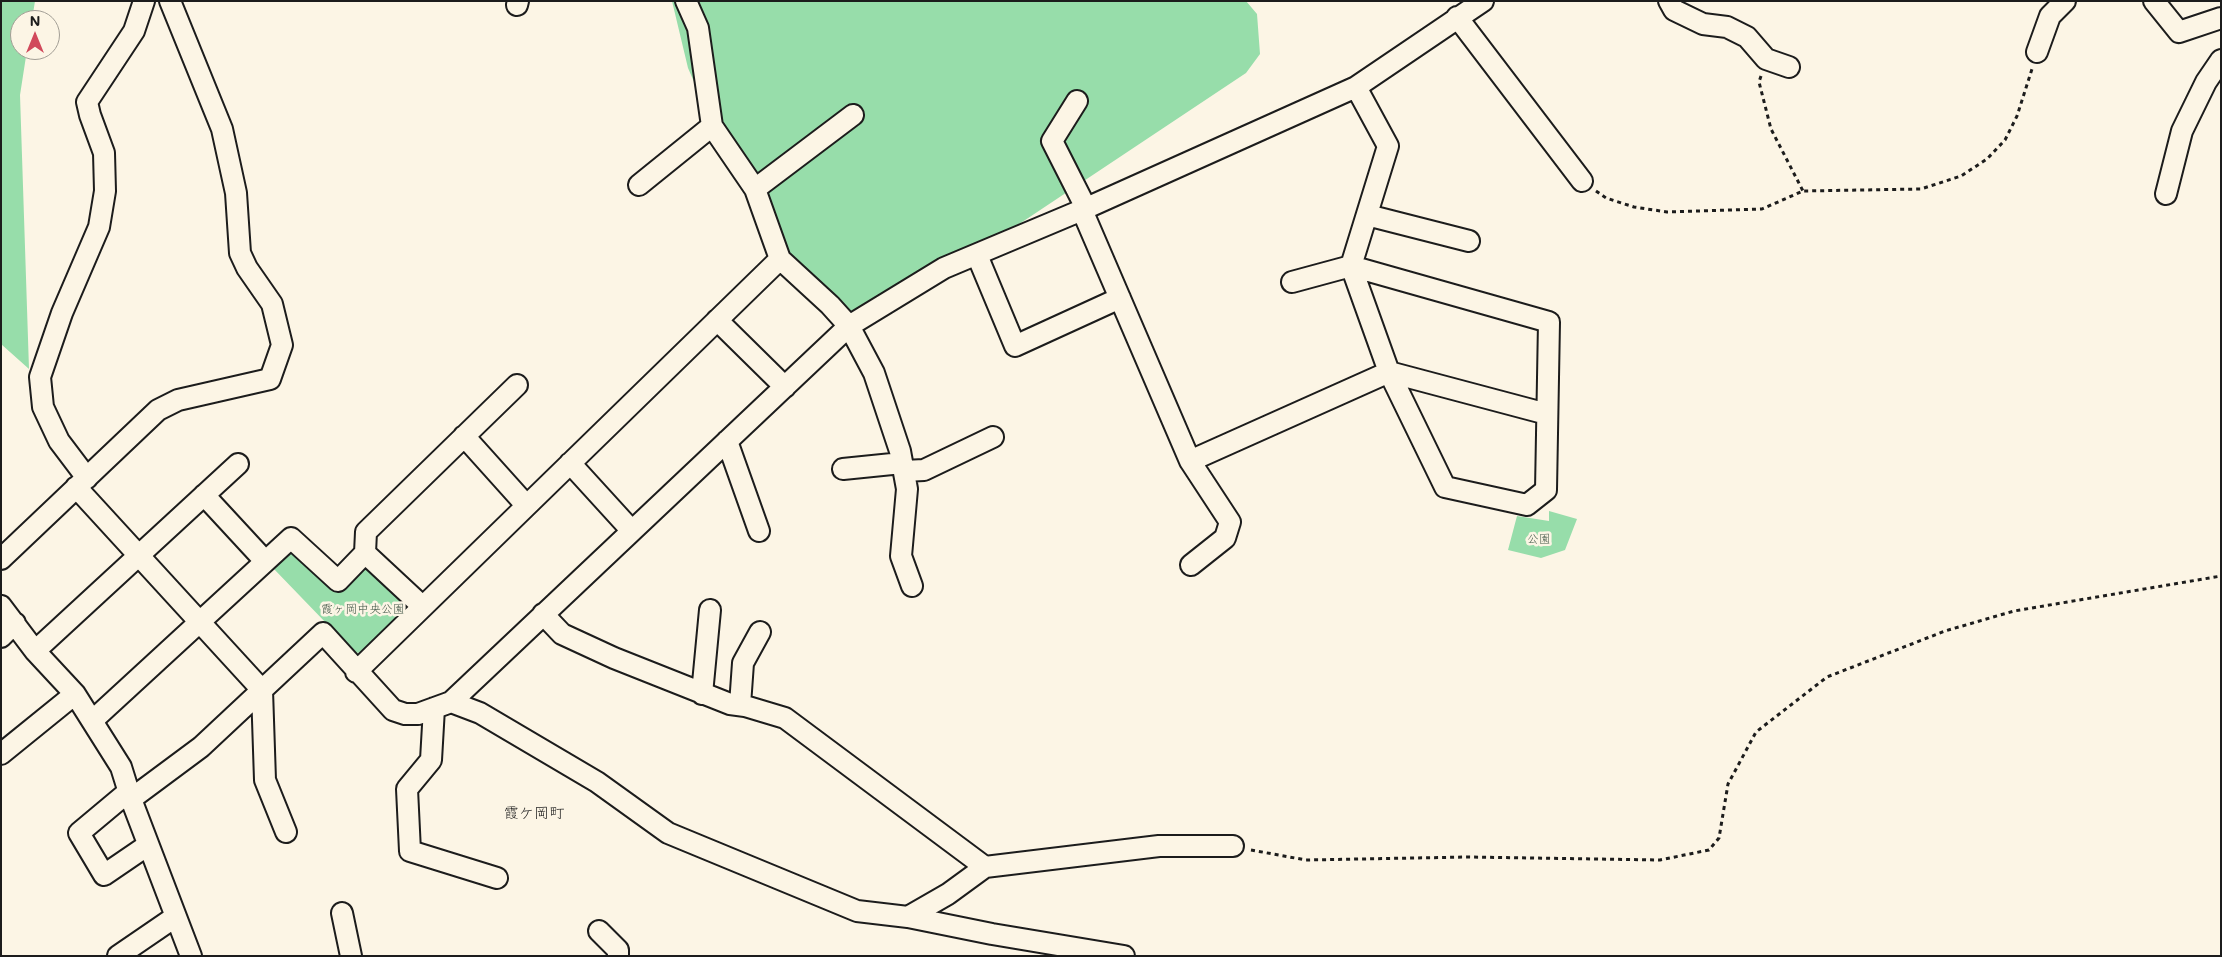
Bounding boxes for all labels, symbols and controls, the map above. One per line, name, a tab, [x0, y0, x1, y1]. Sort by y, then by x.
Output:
north arrow	[10, 10, 60, 60]
text: N	[30, 11, 40, 30]
park label: 公園	[1527, 532, 1551, 546]
park label: 霞ヶ岡中央公園	[321, 602, 405, 616]
district label: 霞ケ岡町	[504, 804, 564, 822]

